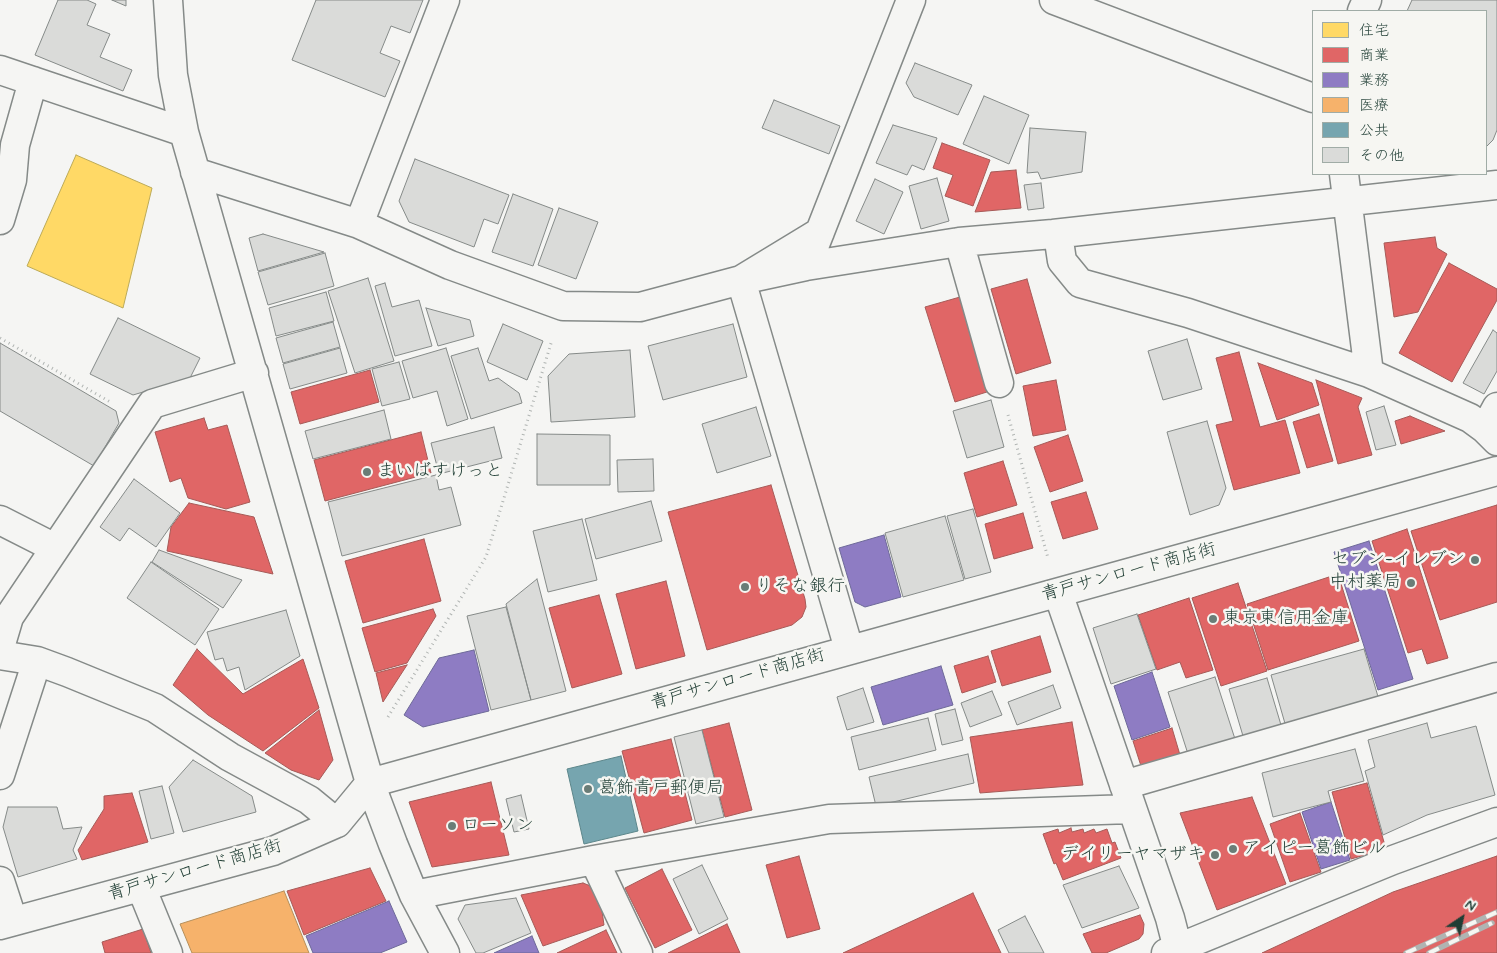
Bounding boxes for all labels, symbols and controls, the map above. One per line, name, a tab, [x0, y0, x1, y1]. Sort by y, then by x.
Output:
legend	[1312, 10, 1487, 175]
text: 住宅	[1359, 21, 1389, 41]
text: 商業	[1359, 46, 1389, 66]
text: 業務	[1359, 71, 1389, 91]
text: 医療	[1359, 96, 1389, 116]
text: 公共	[1359, 121, 1389, 141]
text: その他	[1359, 146, 1404, 166]
place label: まいばすけっと	[377, 461, 503, 483]
marker: まいばすけっと	[361, 466, 373, 478]
street label: 青戸サンロード商店街	[1039, 539, 1219, 607]
place label: セブン-イレブン	[1331, 549, 1465, 571]
marker: セブン-イレブン	[1469, 554, 1481, 566]
place label: 中村薬局	[1329, 572, 1401, 594]
place label: りそな銀行	[755, 576, 845, 598]
marker: 中村薬局	[1405, 577, 1417, 589]
marker: りそな銀行	[739, 581, 751, 593]
place label: 東京東信用金庫	[1223, 608, 1349, 630]
marker: 東京東信用金庫	[1207, 613, 1219, 625]
street label: 青戸サンロード商店街	[649, 645, 827, 715]
place label: 葛飾青戸郵便局	[598, 778, 724, 800]
marker: 葛飾青戸郵便局	[582, 783, 594, 795]
place label: ローソン	[462, 815, 534, 837]
marker: ローソン	[446, 820, 458, 832]
street label: 青戸サンロード商店街	[106, 836, 284, 906]
place label: アイピー葛飾ビル	[1243, 838, 1386, 860]
marker: アイピー葛飾ビル	[1227, 843, 1239, 855]
place label: デイリーヤマザキ	[1061, 844, 1205, 866]
marker: デイリーヤマザキ	[1209, 849, 1221, 861]
north arrow	[1437, 893, 1487, 943]
text: N	[1461, 895, 1479, 916]

